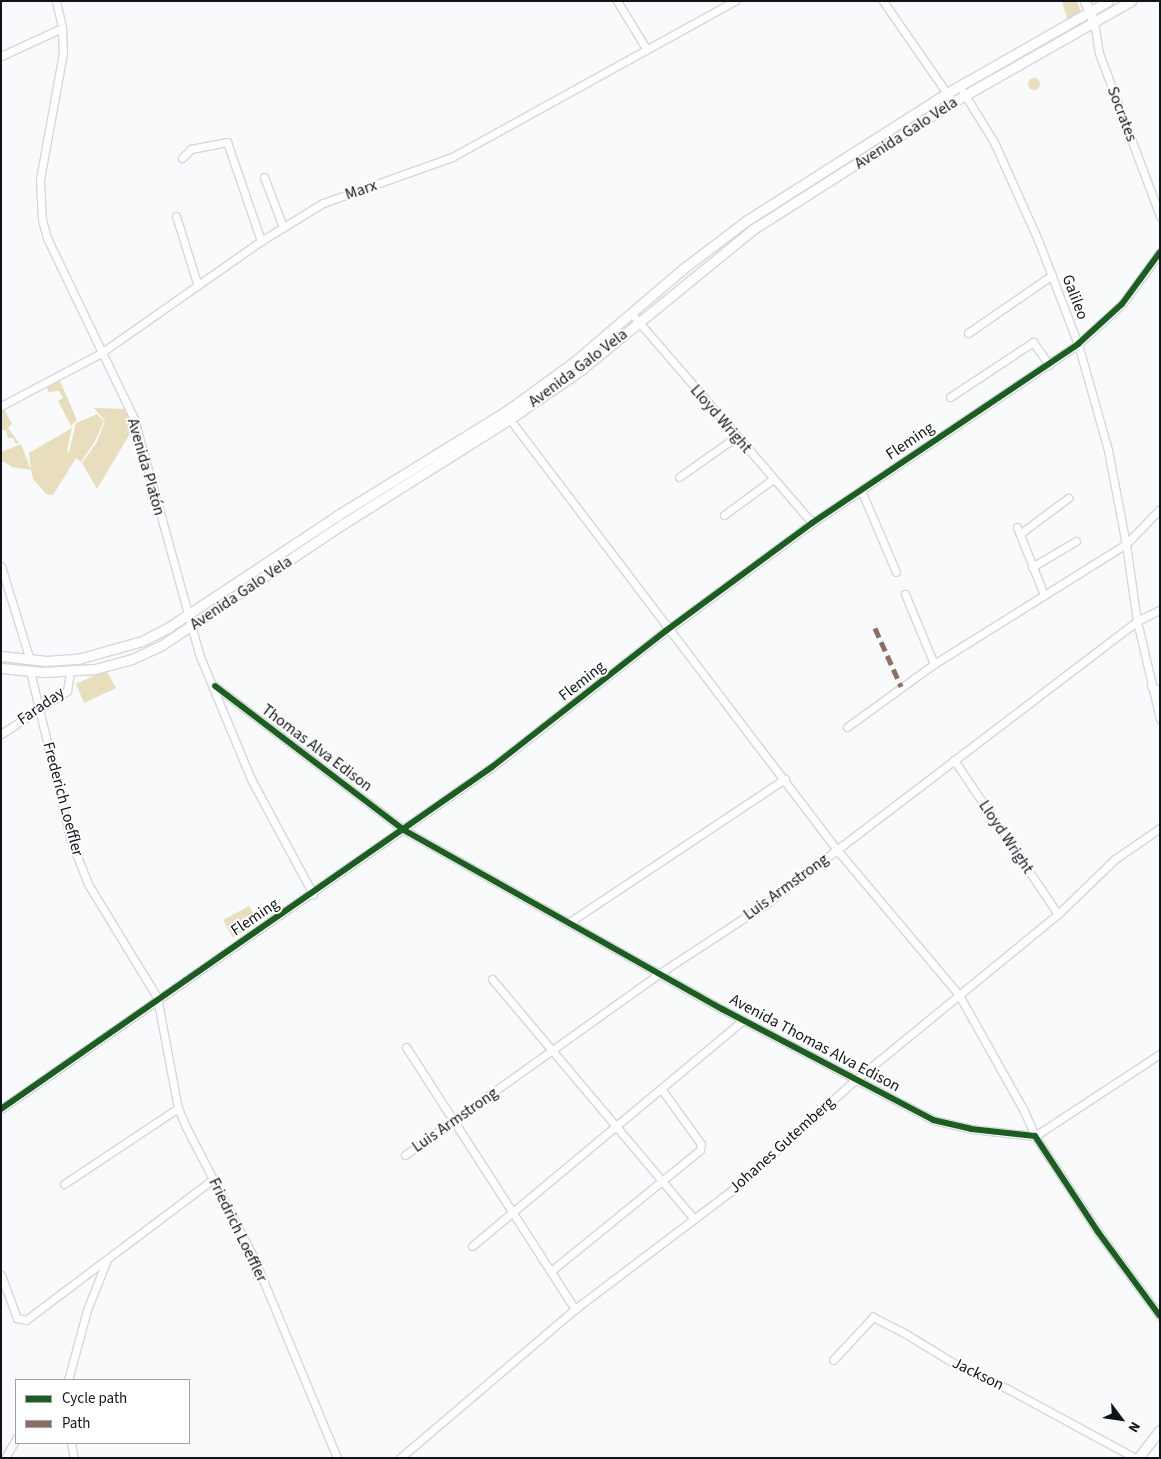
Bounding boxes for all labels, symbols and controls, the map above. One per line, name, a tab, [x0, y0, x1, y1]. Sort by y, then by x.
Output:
street label: Socrates	[1103, 84, 1141, 144]
street label: Avenida Galo Vela	[851, 93, 961, 173]
street label: Marx	[343, 176, 379, 204]
street label: Galileo	[1058, 272, 1092, 322]
street label: Avenida Galo Vela	[525, 325, 631, 411]
street label: Lloyd Wright	[686, 381, 756, 457]
street label: Avenida Platón	[123, 416, 169, 518]
street label: Fleming	[882, 418, 938, 464]
street label: Avenida Galo Vela	[186, 552, 296, 634]
street label: Fleming	[555, 657, 609, 705]
street label: Faraday	[14, 683, 68, 729]
street label: Thomas Alva Edison	[258, 700, 376, 796]
street label: Frederich Loeffler	[39, 740, 87, 858]
street label: Lloyd Wright	[974, 797, 1038, 877]
street label: Luis Armstrong	[740, 850, 832, 924]
street label: Fleming	[227, 894, 283, 940]
street label: Avenida Thomas Alva Edison	[726, 990, 904, 1096]
street label: Luis Armstrong	[408, 1083, 502, 1157]
street label: Johanes Gutemberg	[725, 1093, 839, 1197]
street label: Friedrich Loeffler	[204, 1175, 272, 1285]
street label: Jackson	[949, 1353, 1007, 1395]
legend	[15, 1379, 190, 1444]
text: Cycle path	[62, 1388, 127, 1409]
north arrow	[1096, 1394, 1146, 1444]
text: Path	[62, 1413, 90, 1434]
text: N	[1123, 1418, 1145, 1436]

